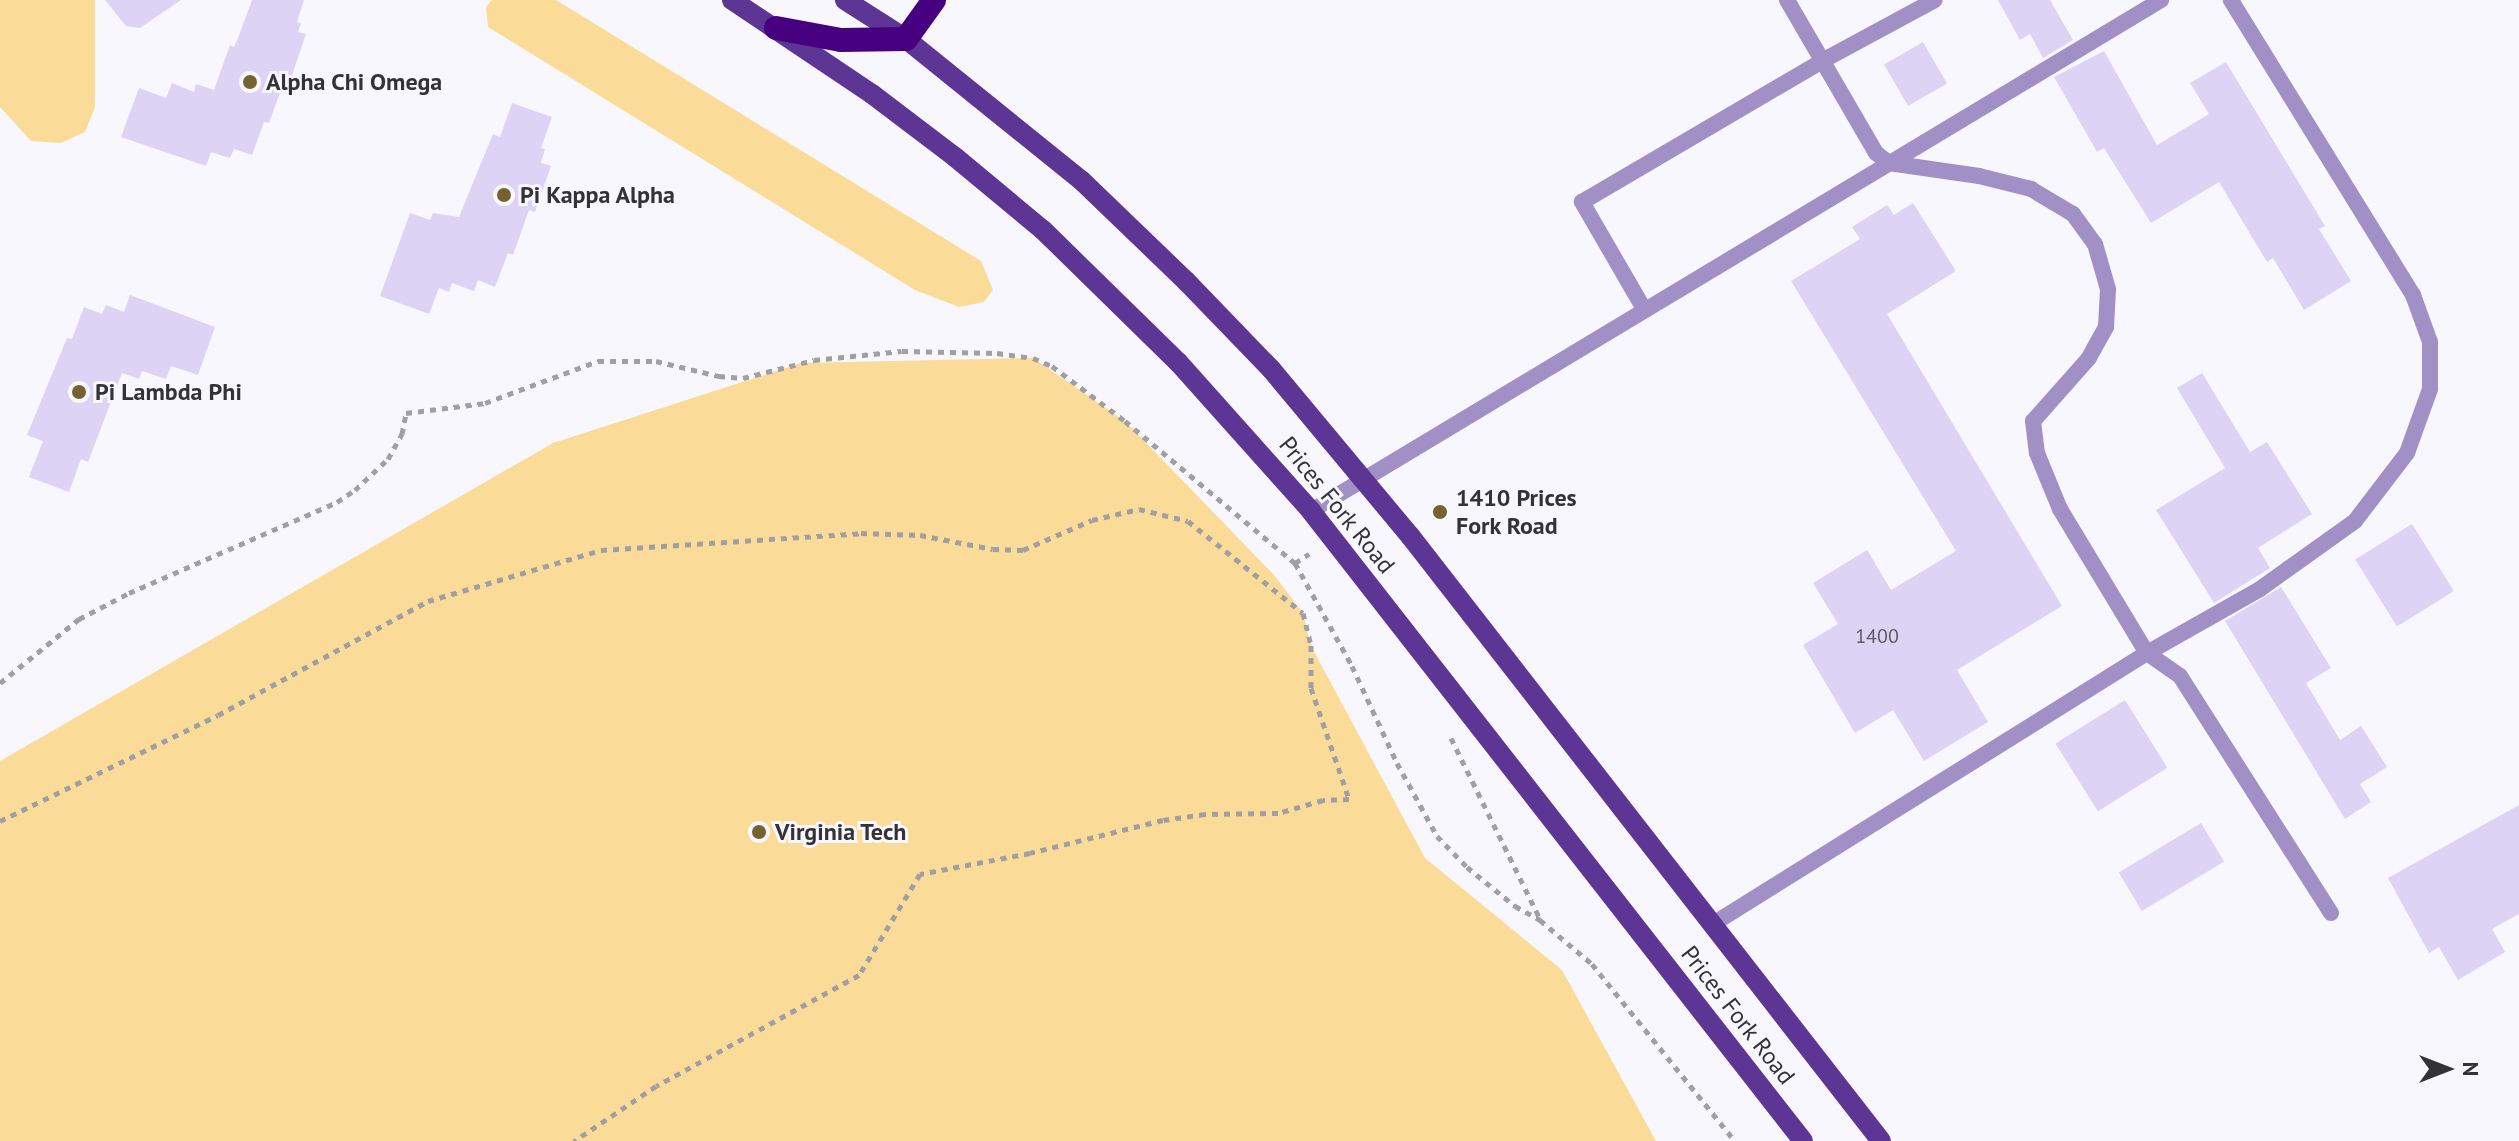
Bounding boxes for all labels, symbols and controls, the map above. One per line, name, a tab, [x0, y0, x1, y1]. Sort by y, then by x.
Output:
place label: Alpha Chi Omega	[266, 68, 443, 96]
marker: Alpha Chi Omega	[241, 73, 259, 91]
place label: Pi Kappa Alpha	[520, 181, 676, 209]
marker: Pi Kappa Alpha	[495, 186, 513, 204]
place label: Pi Lambda Phi	[95, 378, 242, 406]
marker: Pi Lambda Phi	[70, 383, 88, 401]
street label: Prices Fork Road	[1273, 431, 1401, 579]
place label: 1410 Prices Fork Road	[1456, 484, 1577, 540]
marker: 1410 Prices Fork Road	[1431, 503, 1449, 521]
house number: 1400	[1855, 624, 1899, 648]
place label: Virginia Tech	[775, 818, 907, 846]
marker: Virginia Tech	[750, 823, 768, 841]
street label: Prices Fork Road	[1675, 940, 1801, 1090]
north arrow	[2407, 1029, 2487, 1109]
text: N	[2457, 1062, 2485, 1076]

